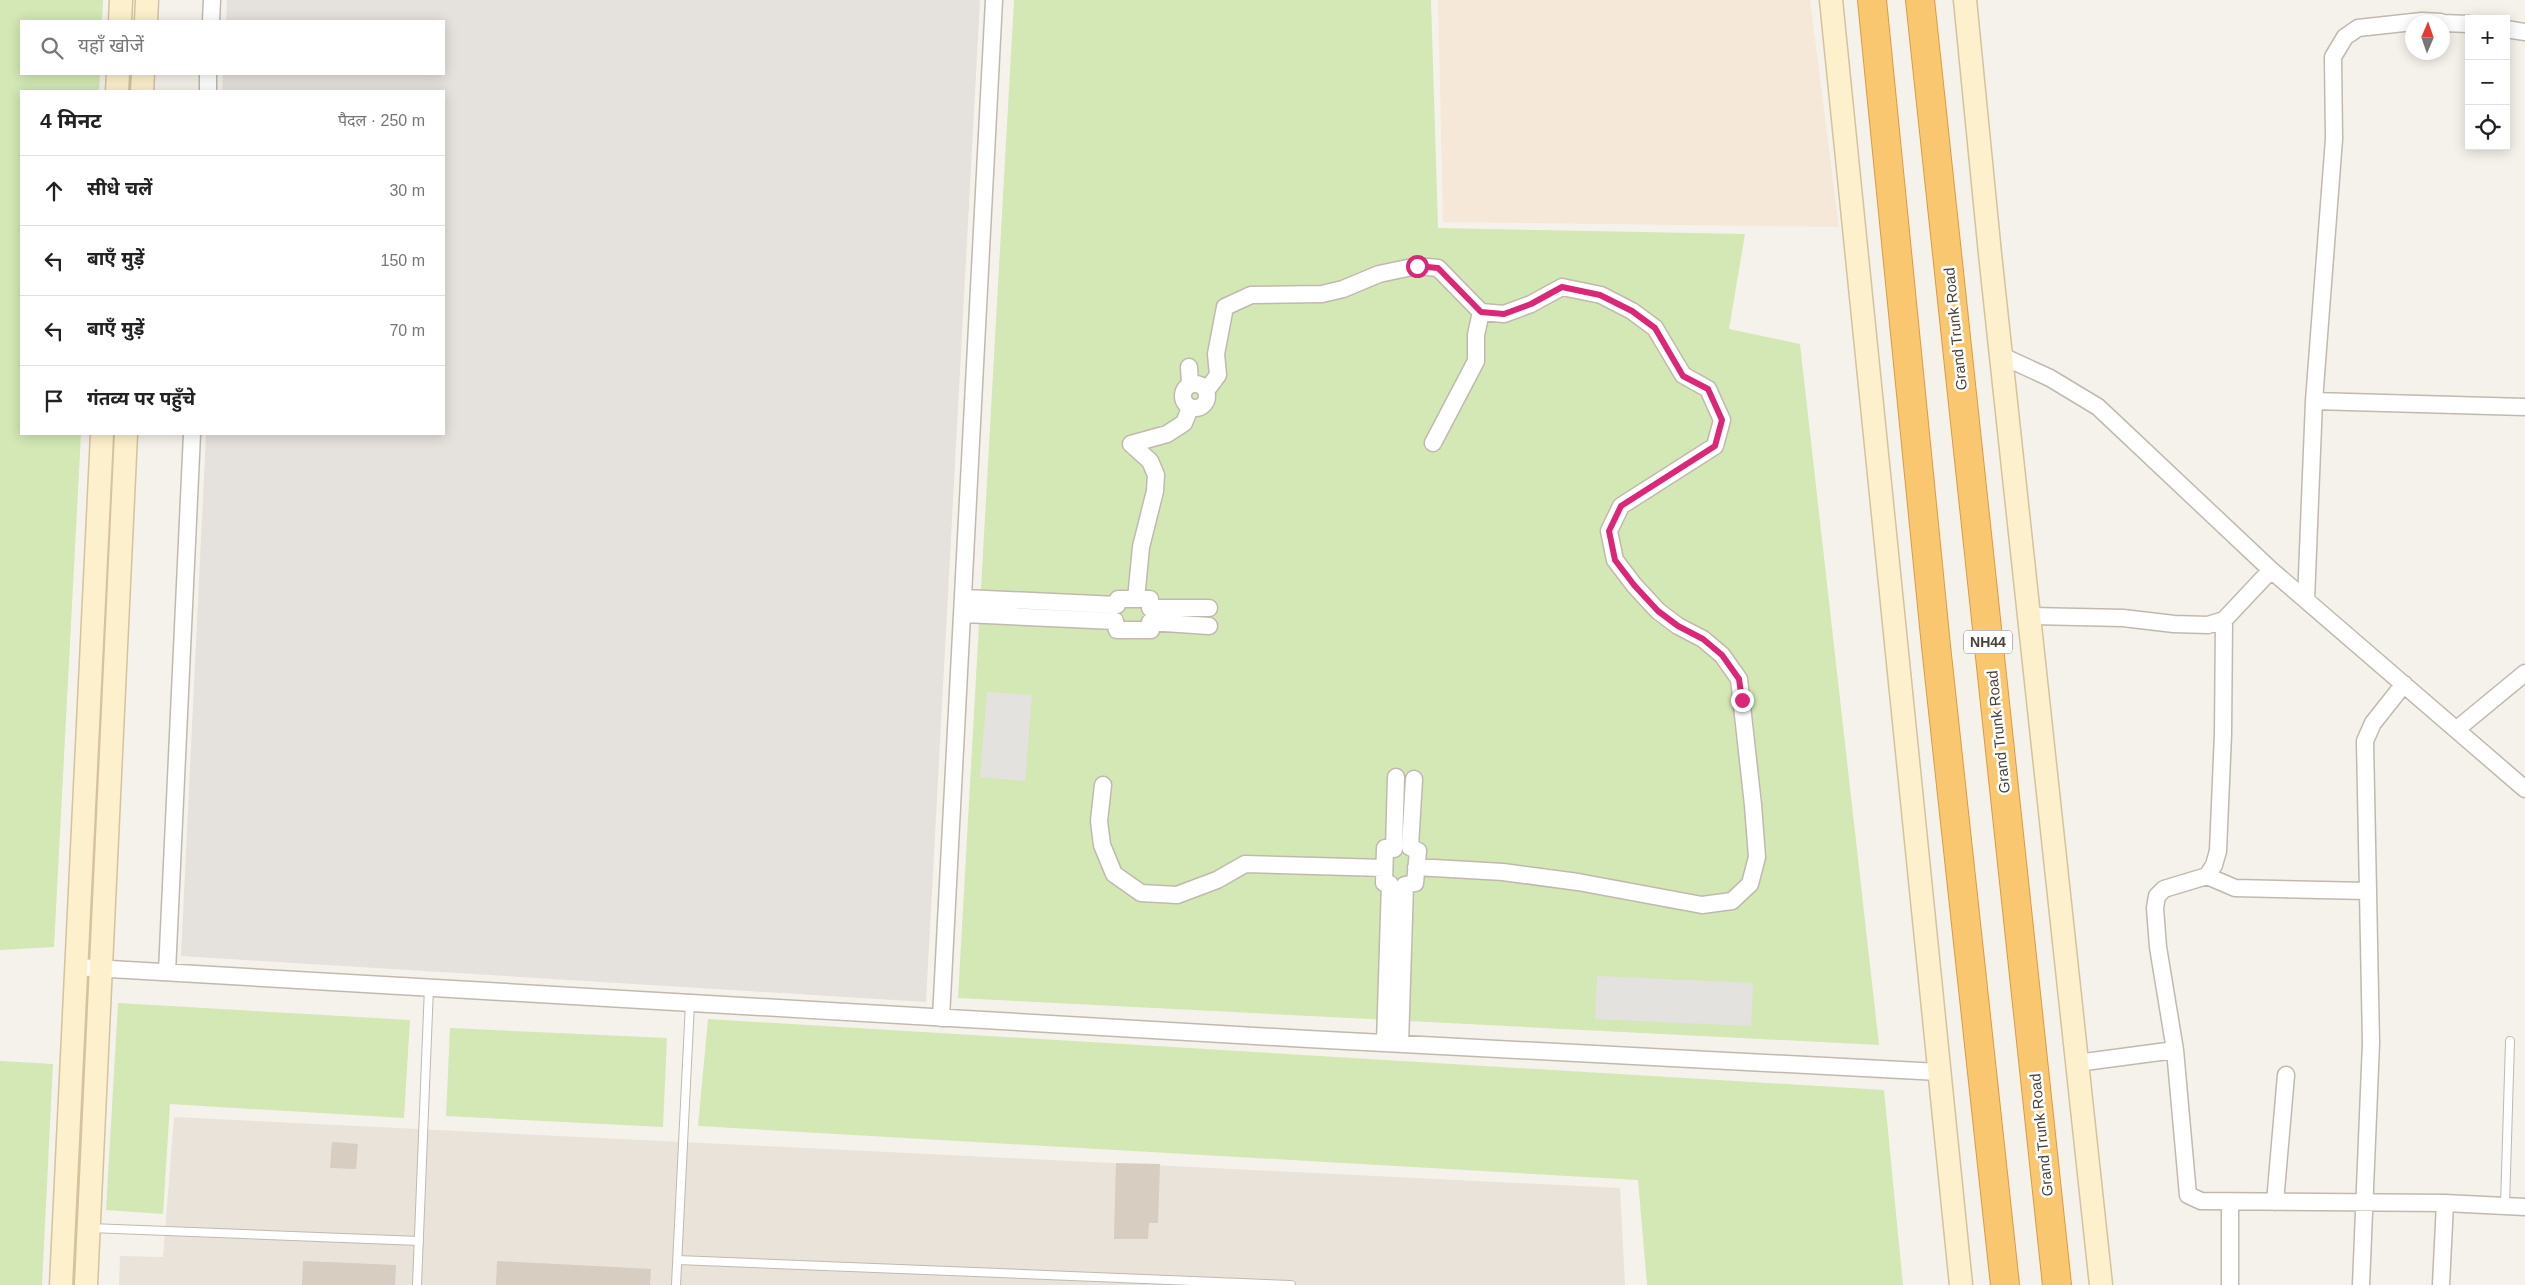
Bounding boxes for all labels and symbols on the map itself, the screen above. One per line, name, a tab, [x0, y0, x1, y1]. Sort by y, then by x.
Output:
north arrow	[2405, 15, 2450, 60]
route start	[1406, 255, 1429, 278]
street label: Grand Trunk Road	[1940, 267, 1970, 391]
road number: NH44	[1964, 630, 2012, 654]
street label: Grand Trunk Road	[1983, 670, 2013, 794]
route end	[1731, 689, 1754, 712]
street label: Grand Trunk Road	[2026, 1073, 2056, 1197]

